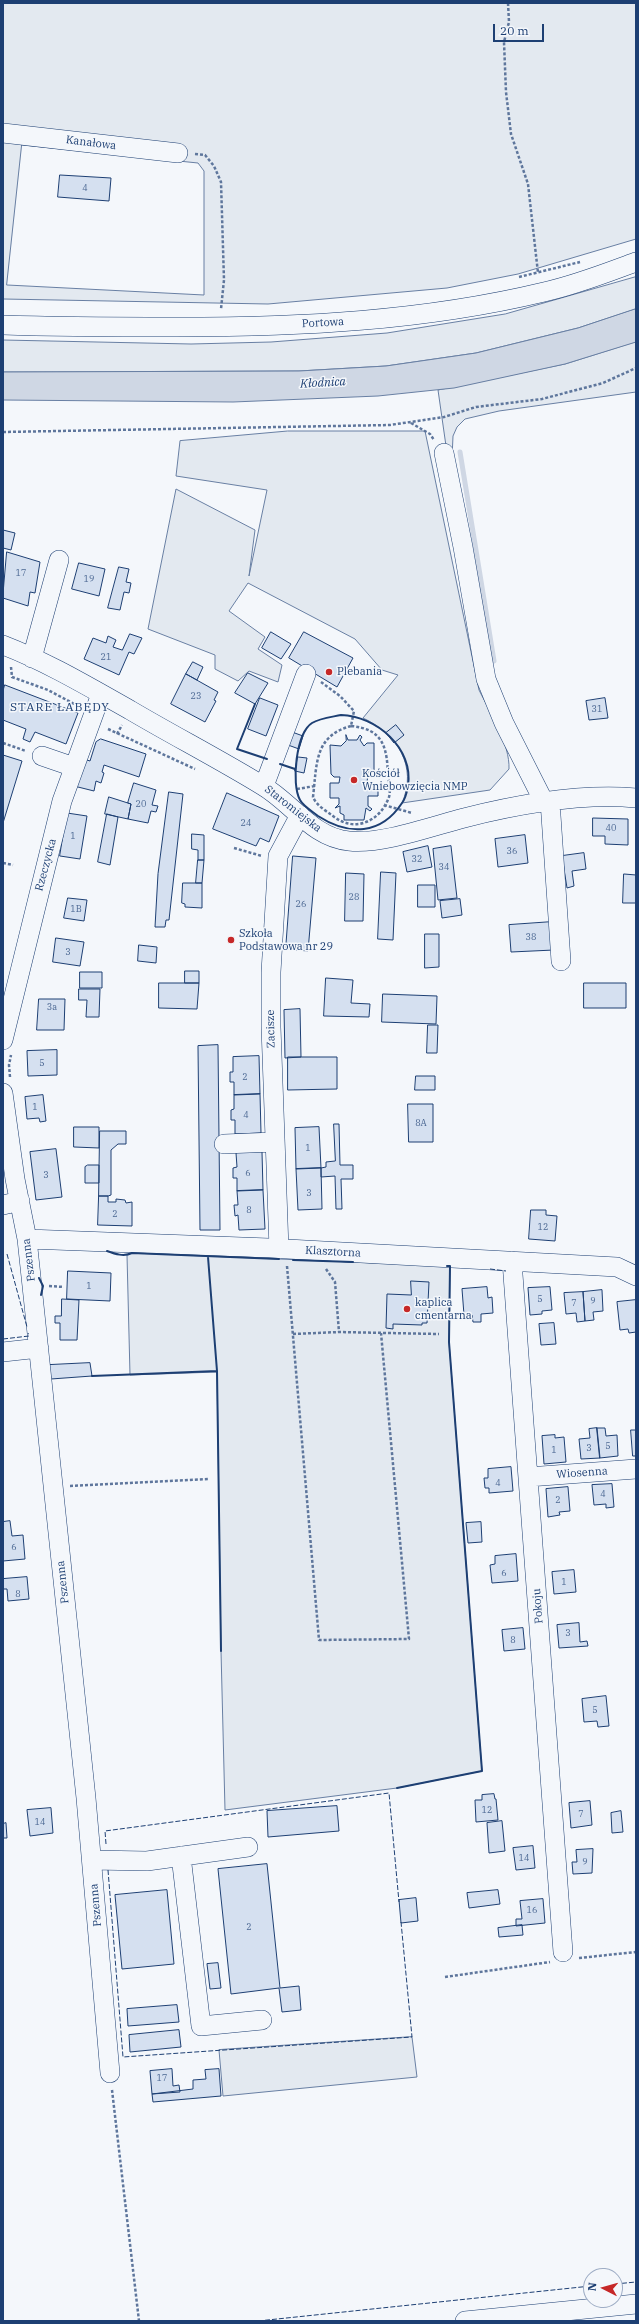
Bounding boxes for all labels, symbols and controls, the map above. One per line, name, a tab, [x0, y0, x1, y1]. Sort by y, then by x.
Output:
scale bar	[495, 16, 546, 42]
text: 20 m	[500, 23, 529, 38]
street label: Kanałowa	[65, 133, 117, 153]
house number: 4	[82, 183, 88, 193]
street label: Portowa	[302, 315, 344, 331]
water label: Kłodnica	[300, 375, 346, 391]
house number: 17	[16, 568, 26, 578]
house number: 19	[84, 574, 94, 584]
house number: 21	[101, 652, 111, 662]
place label: Plebania	[337, 665, 382, 679]
marker: Plebania	[324, 667, 334, 677]
house number: 23	[191, 691, 201, 701]
district label: STARE ŁABĘDY	[10, 701, 110, 715]
house number: 31	[592, 704, 602, 714]
place label: Kościół Wniebowzięcia NMP	[362, 767, 468, 793]
marker: Kościół Wniebowzięcia NMP	[349, 775, 359, 785]
street label: Staromiejska	[262, 783, 324, 835]
house number: 20	[136, 799, 146, 809]
house number: 24	[241, 818, 251, 828]
house number: 40	[606, 823, 616, 833]
house number: 1	[70, 831, 76, 841]
street label: Rzeczycka	[33, 837, 59, 893]
house number: 36	[507, 846, 517, 856]
house number: 32	[412, 854, 422, 864]
house number: 34	[439, 862, 449, 872]
house number: 28	[349, 892, 359, 902]
house number: 26	[296, 899, 306, 909]
house number: 1B	[70, 904, 82, 914]
place label: Szkoła Podstawowa nr 29	[239, 927, 333, 953]
house number: 38	[526, 932, 536, 942]
marker: Szkoła Podstawowa nr 29	[226, 935, 236, 945]
house number: 3	[65, 947, 71, 957]
house number: 3a	[47, 1002, 57, 1012]
street label: Zacisze	[264, 1010, 278, 1048]
house number: 5	[39, 1058, 45, 1068]
house number: 2	[242, 1072, 248, 1082]
house number: 1	[32, 1102, 38, 1112]
house number: 4	[243, 1110, 249, 1120]
house number: 8A	[415, 1118, 427, 1128]
house number: 1	[305, 1143, 311, 1153]
house number: 6	[245, 1168, 251, 1178]
house number: 3	[43, 1170, 49, 1180]
house number: 3	[306, 1188, 312, 1198]
house number: 8	[246, 1205, 252, 1215]
house number: 2	[112, 1209, 118, 1219]
house number: 12	[538, 1222, 548, 1232]
street label: Pszenna	[20, 1238, 38, 1282]
street label: Klasztorna	[305, 1244, 361, 1260]
house number: 1	[86, 1281, 92, 1291]
house number: 5	[537, 1294, 543, 1304]
place label: kaplica cmentarna	[415, 1296, 472, 1322]
house number: 9	[590, 1296, 596, 1306]
house number: 7	[571, 1298, 577, 1308]
marker: kaplica cmentarna	[402, 1304, 412, 1314]
house number: 5	[605, 1441, 611, 1451]
house number: 3	[586, 1443, 592, 1453]
house number: 1	[551, 1445, 557, 1455]
street label: Wiosenna	[556, 1465, 608, 1481]
house number: 4	[495, 1478, 501, 1488]
house number: 4	[600, 1489, 606, 1499]
house number: 2	[555, 1495, 561, 1505]
house number: 6	[11, 1542, 17, 1552]
street label: Pszenna	[54, 1560, 72, 1604]
house number: 6	[501, 1568, 507, 1578]
house number: 1	[561, 1577, 567, 1587]
street label: Pokoju	[530, 1588, 546, 1624]
house number: 8	[15, 1589, 21, 1599]
house number: 3	[565, 1628, 571, 1638]
house number: 8	[510, 1635, 516, 1645]
house number: 5	[592, 1705, 598, 1715]
house number: 12	[482, 1805, 492, 1815]
house number: 7	[578, 1809, 584, 1819]
house number: 14	[35, 1817, 45, 1827]
house number: 14	[519, 1853, 529, 1863]
house number: 9	[582, 1857, 588, 1867]
street label: Pszenna	[88, 1883, 104, 1927]
house number: 16	[527, 1905, 537, 1915]
house number: 2	[246, 1922, 252, 1932]
house number: 17	[157, 2073, 167, 2083]
north arrow	[583, 2268, 623, 2308]
text: N	[585, 2282, 599, 2292]

